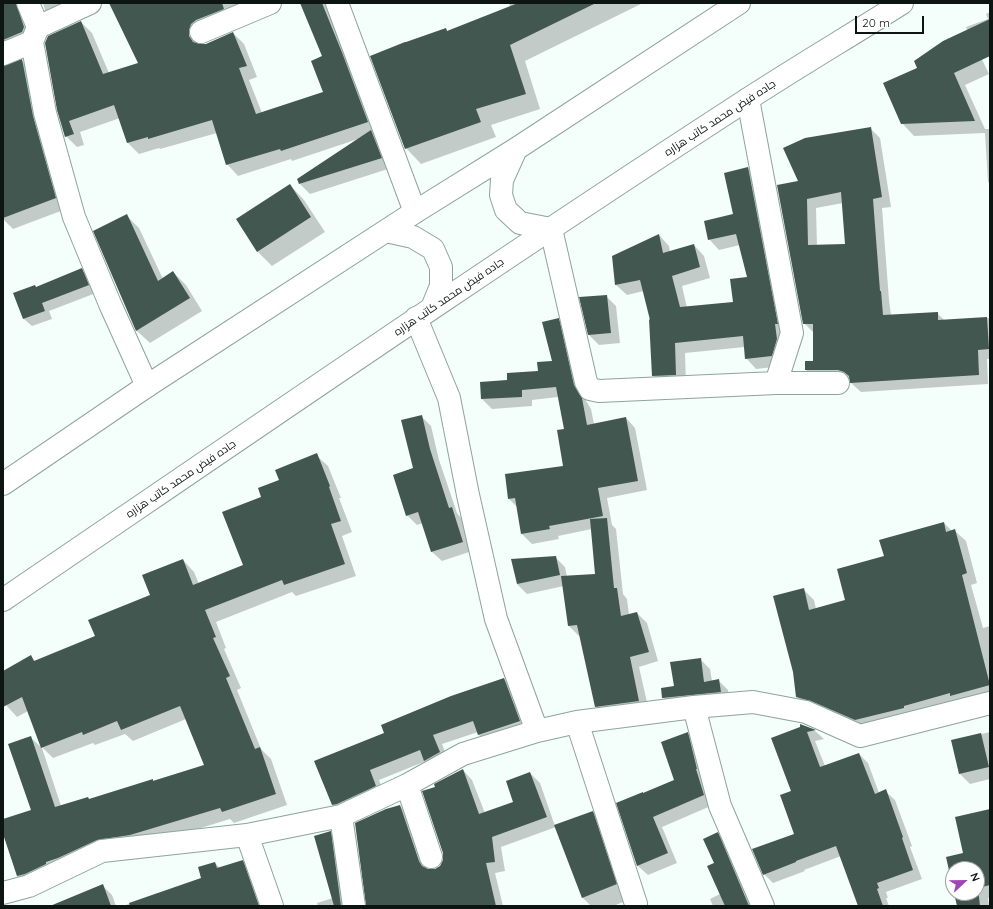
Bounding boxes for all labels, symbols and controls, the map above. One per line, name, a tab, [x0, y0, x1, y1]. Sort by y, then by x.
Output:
scale bar	[857, 8, 926, 34]
text: 20 m	[862, 15, 890, 30]
street label: جاده فیض محمد کاتب هزاره	[662, 77, 778, 159]
street label: جاده فیض محمد کاتب هزاره	[391, 255, 507, 339]
street label: جاده فیض محمد کاتب هزاره	[123, 437, 239, 521]
north arrow	[945, 861, 985, 901]
text: N	[967, 871, 983, 883]

